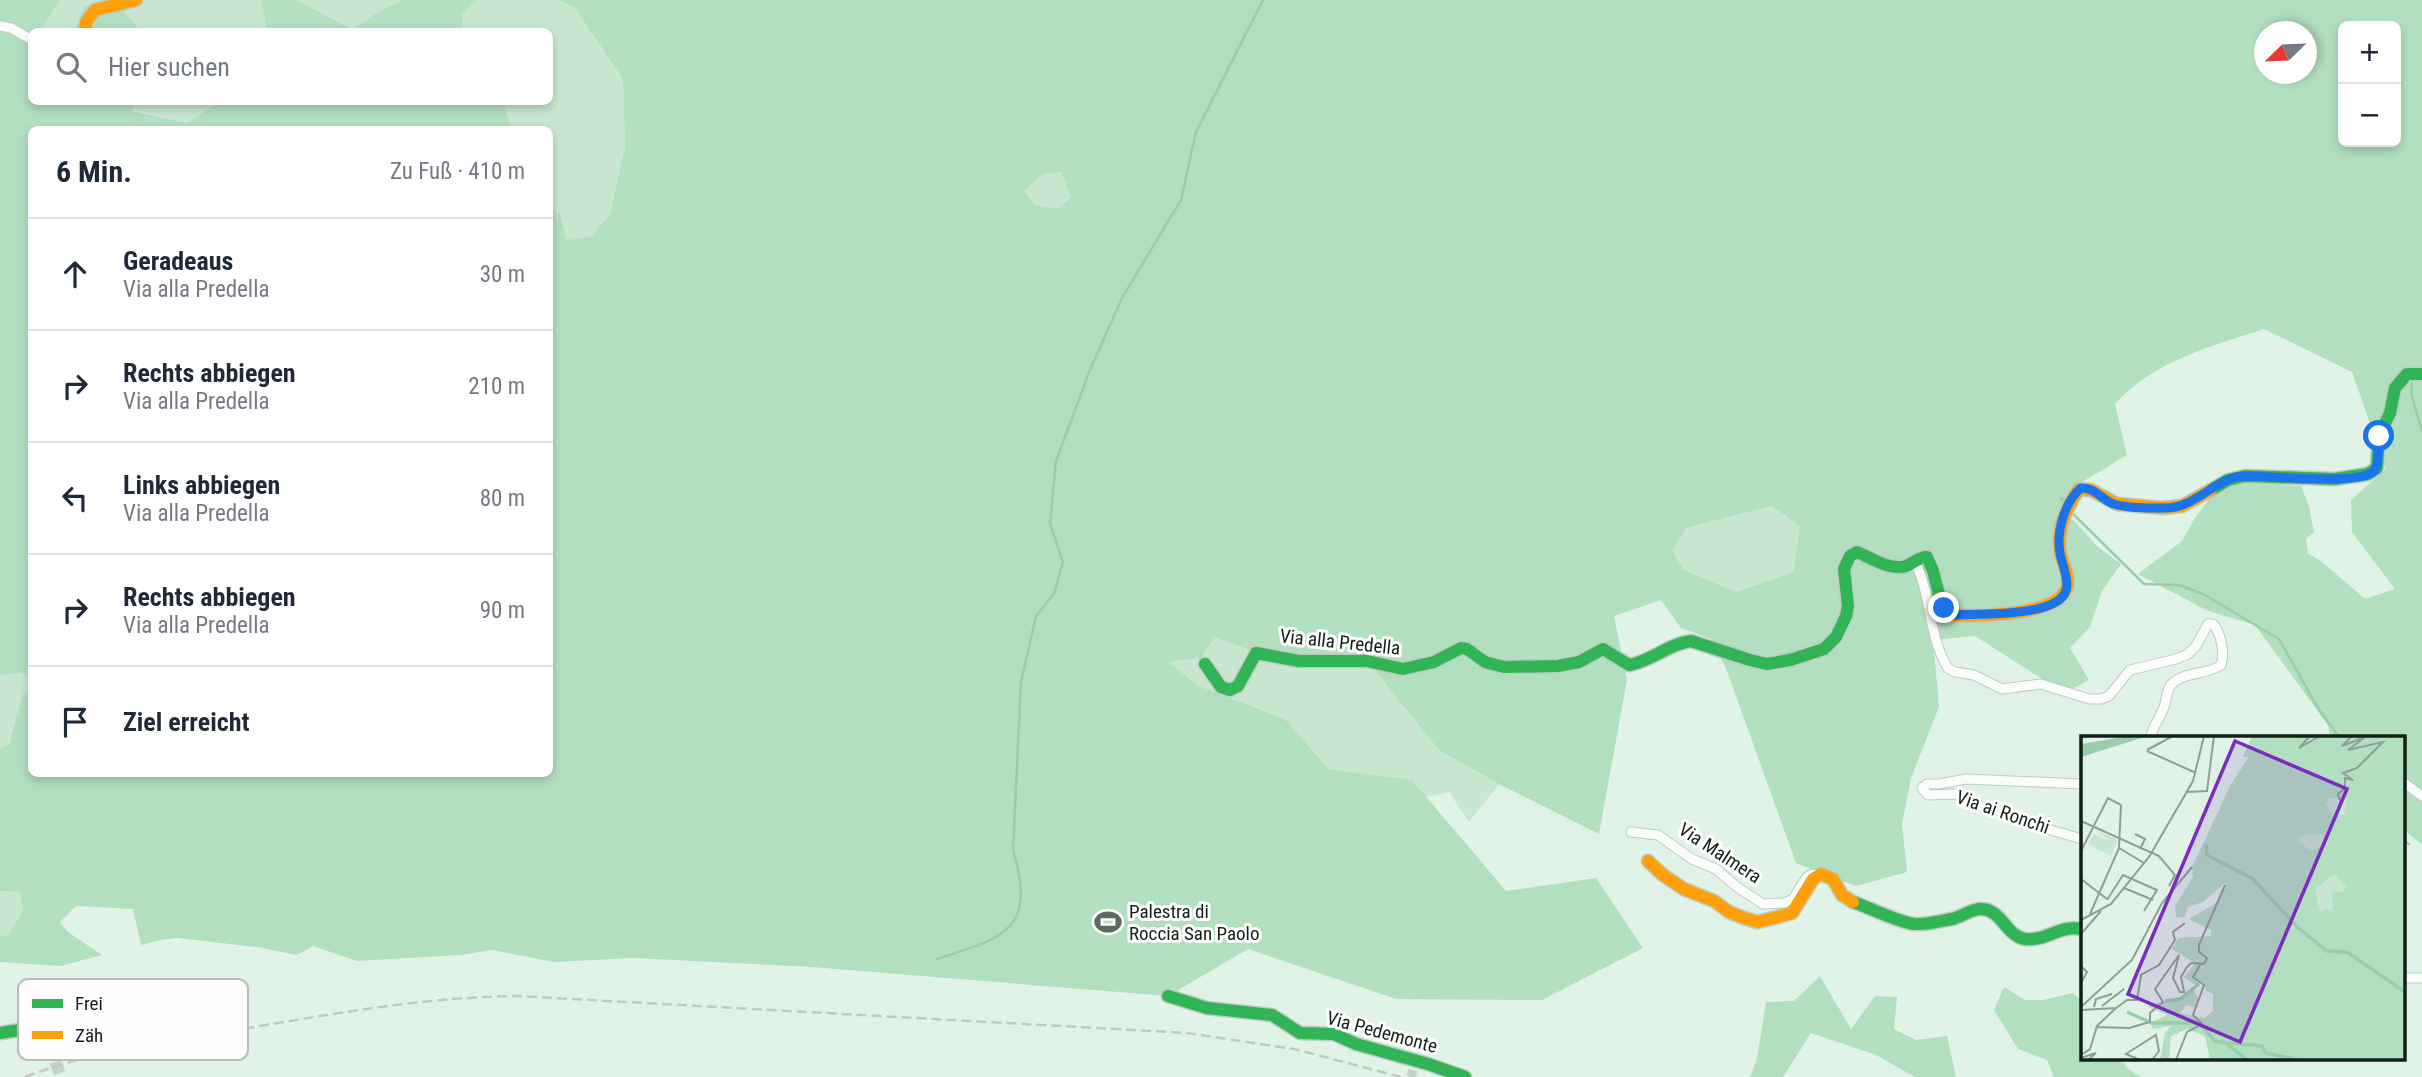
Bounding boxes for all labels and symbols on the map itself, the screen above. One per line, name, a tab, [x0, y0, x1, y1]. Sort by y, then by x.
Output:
north arrow	[2254, 21, 2317, 84]
route start	[2363, 420, 2394, 451]
route end	[1928, 592, 1959, 623]
street label: Via alla Predella	[1279, 624, 1401, 660]
inset map	[2081, 736, 2404, 1060]
street label: Via ai Ronchi	[1953, 785, 2053, 839]
street label: Via Malmera	[1674, 818, 1766, 888]
place label: Palestra di Roccia San Paolo	[1129, 900, 1259, 945]
sports icon: Palestra di Roccia San Paolo	[1093, 907, 1123, 937]
legend	[18, 979, 248, 1060]
text: Frei	[75, 992, 103, 1015]
street label: Via Pedemonte	[1324, 1006, 1440, 1058]
text: Zäh	[75, 1024, 103, 1047]

